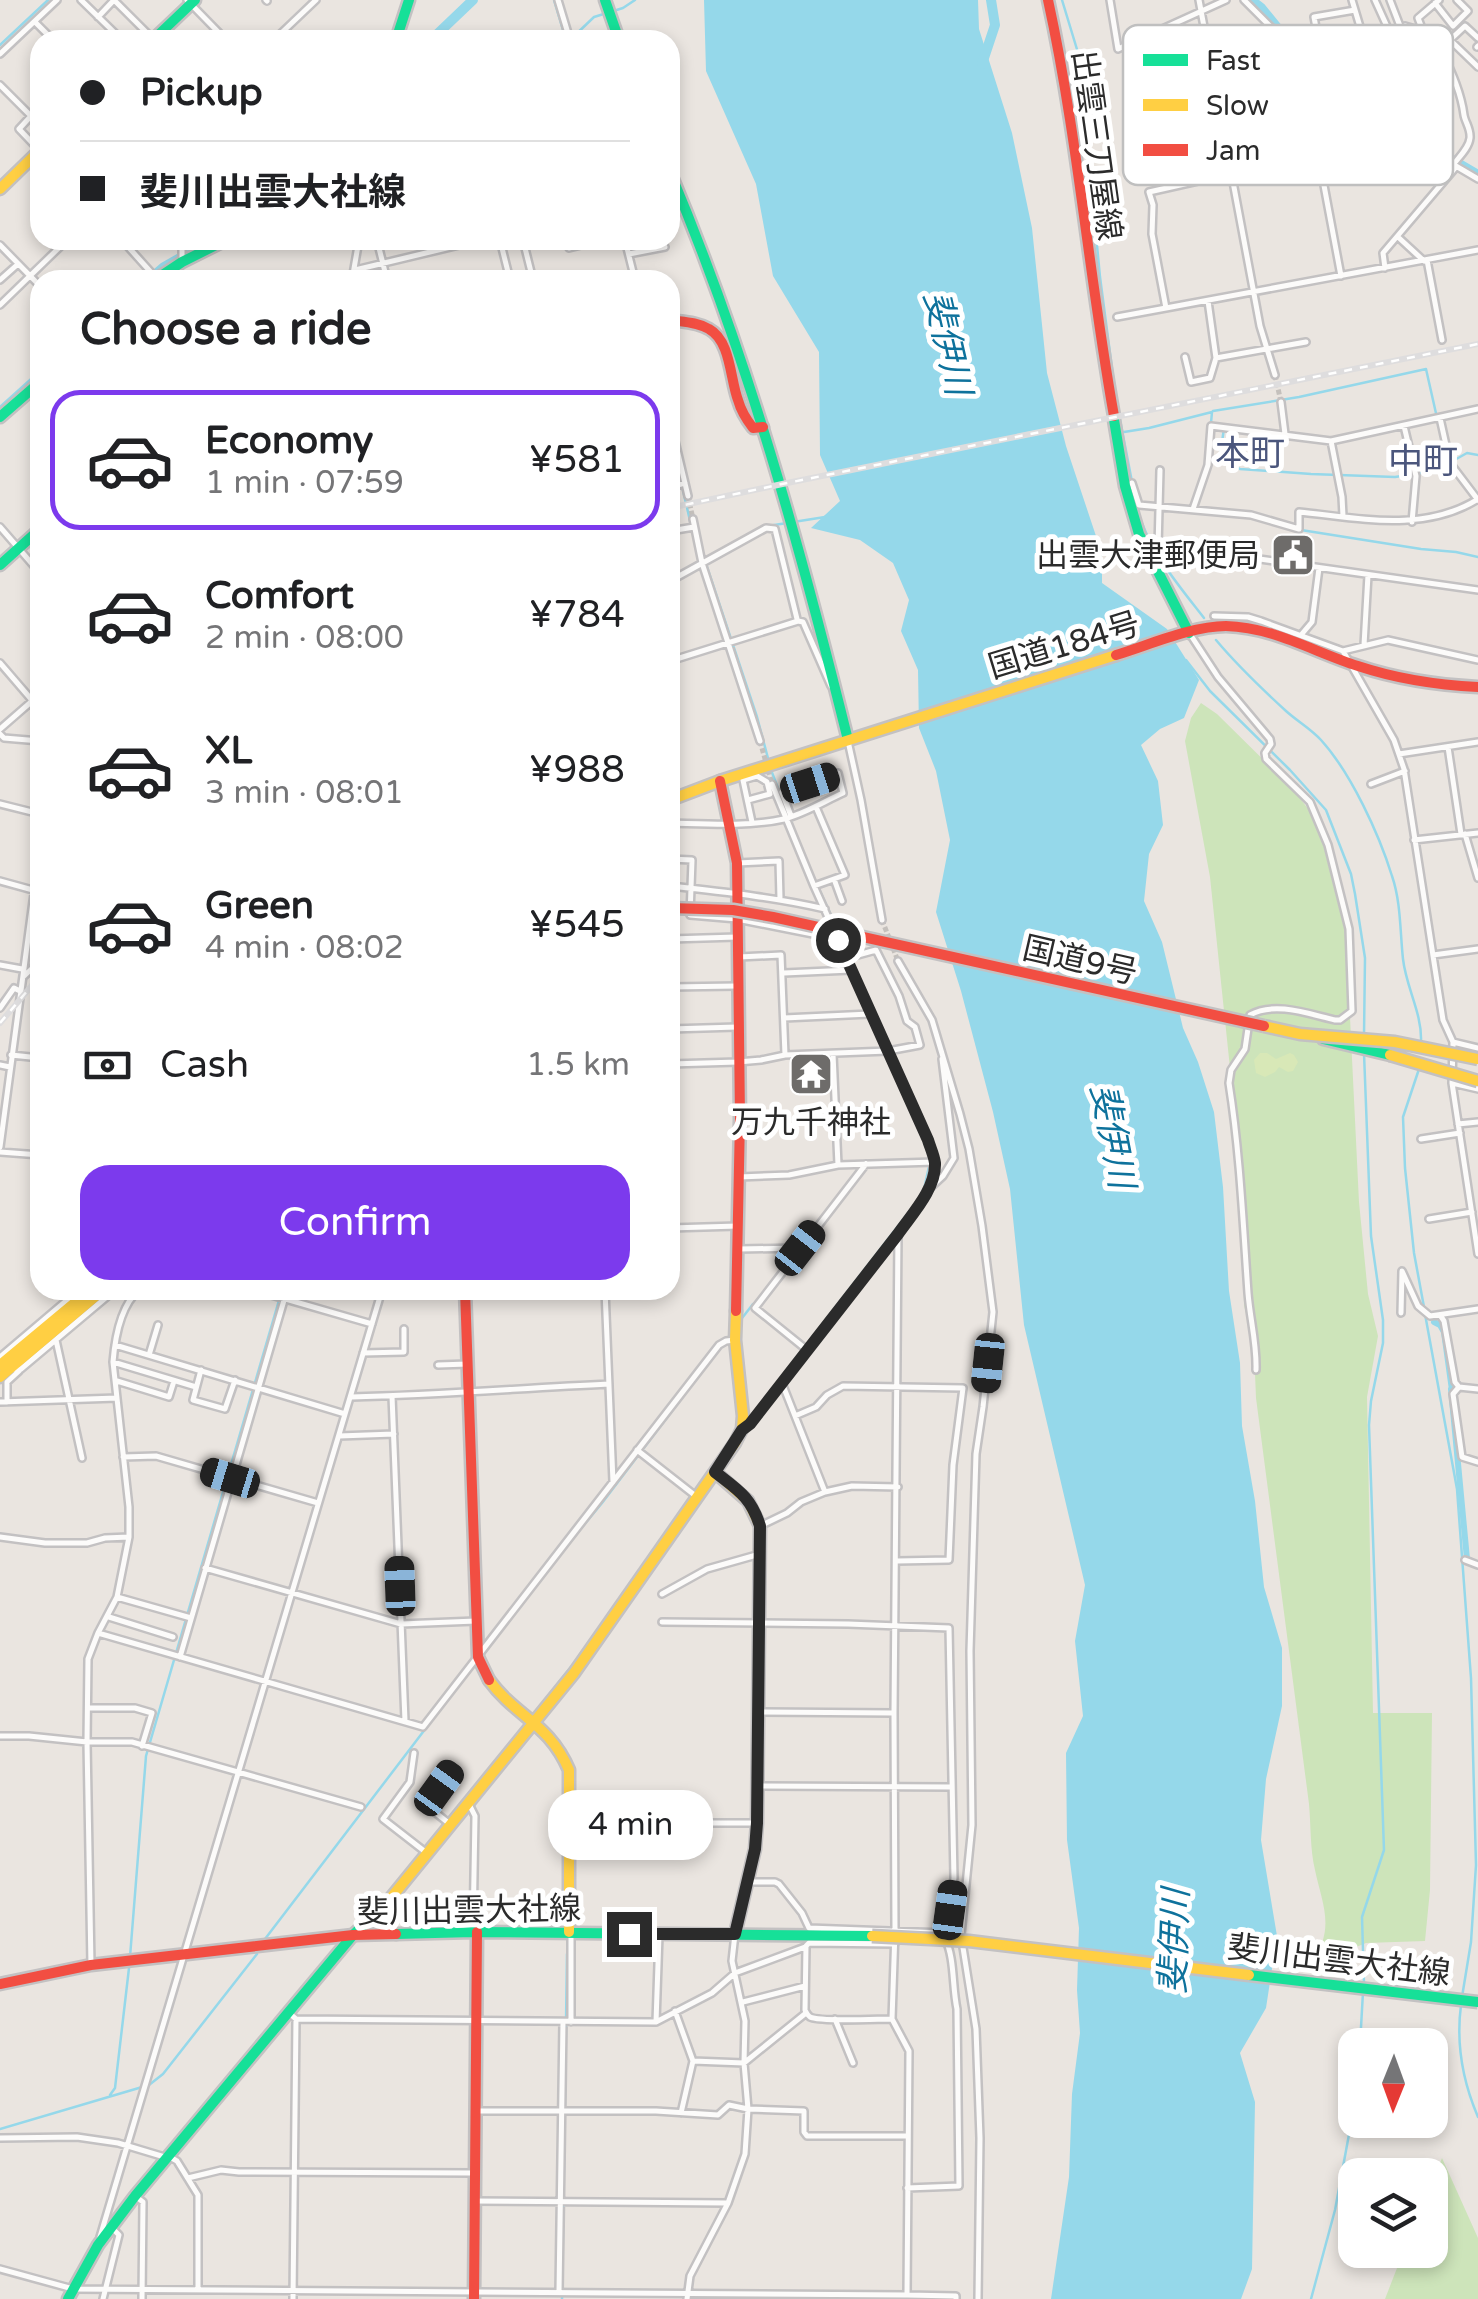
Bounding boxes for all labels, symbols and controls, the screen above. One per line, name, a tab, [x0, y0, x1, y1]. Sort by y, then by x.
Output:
legend	[1123, 25, 1453, 185]
text: Fast	[1206, 44, 1261, 78]
street label: 出雲三刀屋線	[1064, 47, 1128, 243]
text: Pickup	[140, 70, 263, 116]
text: Slow	[1206, 89, 1269, 123]
text: Jam	[1206, 134, 1261, 168]
text: 斐川出雲大社線	[140, 170, 406, 216]
water label: 斐伊川	[915, 287, 980, 403]
text: Choose a ride	[80, 303, 371, 357]
icon: car	[85, 415, 175, 505]
text: Economy	[205, 418, 373, 464]
district label: 本町	[1215, 433, 1285, 475]
text: ¥581	[528, 437, 625, 483]
district label: 中町	[1388, 441, 1458, 483]
text: 1 min · 07:59	[205, 464, 404, 502]
public building icon: 出雲大津郵便局	[1270, 532, 1316, 578]
place label: 出雲大津郵便局	[1036, 537, 1260, 575]
icon: car	[85, 570, 175, 660]
text: Comfort	[205, 573, 354, 619]
text: ¥784	[528, 592, 625, 638]
street label: 国道184号	[984, 605, 1145, 687]
text: 2 min · 08:00	[205, 619, 404, 657]
icon: car	[85, 725, 175, 815]
text: XL	[205, 728, 252, 774]
text: ¥988	[528, 747, 625, 793]
car	[777, 759, 843, 807]
text: 3 min · 08:01	[205, 774, 404, 812]
icon: car	[85, 880, 175, 970]
text: Green	[205, 883, 314, 929]
text: ¥545	[528, 902, 625, 948]
route start	[816, 918, 861, 963]
text: 4 min · 08:02	[205, 929, 404, 967]
street label: 国道9号	[1019, 929, 1141, 993]
icon: cash	[80, 1038, 135, 1093]
text: Cash	[160, 1042, 249, 1088]
text: 1.5 km	[526, 1046, 630, 1084]
temple icon: 万九千神社	[788, 1051, 834, 1097]
water label: 斐伊川	[1081, 1081, 1143, 1196]
place label: 万九千神社	[731, 1104, 891, 1142]
button: Confirm	[80, 1165, 630, 1280]
car	[770, 1215, 830, 1281]
car	[970, 1332, 1006, 1394]
car	[197, 1455, 263, 1501]
car	[384, 1555, 416, 1617]
car	[409, 1755, 469, 1821]
callout: 4 min	[546, 1789, 712, 1859]
text: 4 min	[588, 1806, 673, 1844]
car	[931, 1878, 969, 1942]
water label: 斐伊川	[1152, 1884, 1198, 1994]
street label: 斐川出雲大社線	[357, 1890, 581, 1932]
route end	[607, 1912, 652, 1957]
street label: 斐川出雲大社線	[1225, 1928, 1452, 1994]
north arrow	[1338, 2028, 1448, 2138]
map controls	[1338, 2028, 1448, 2268]
button: layers	[1338, 2158, 1448, 2268]

